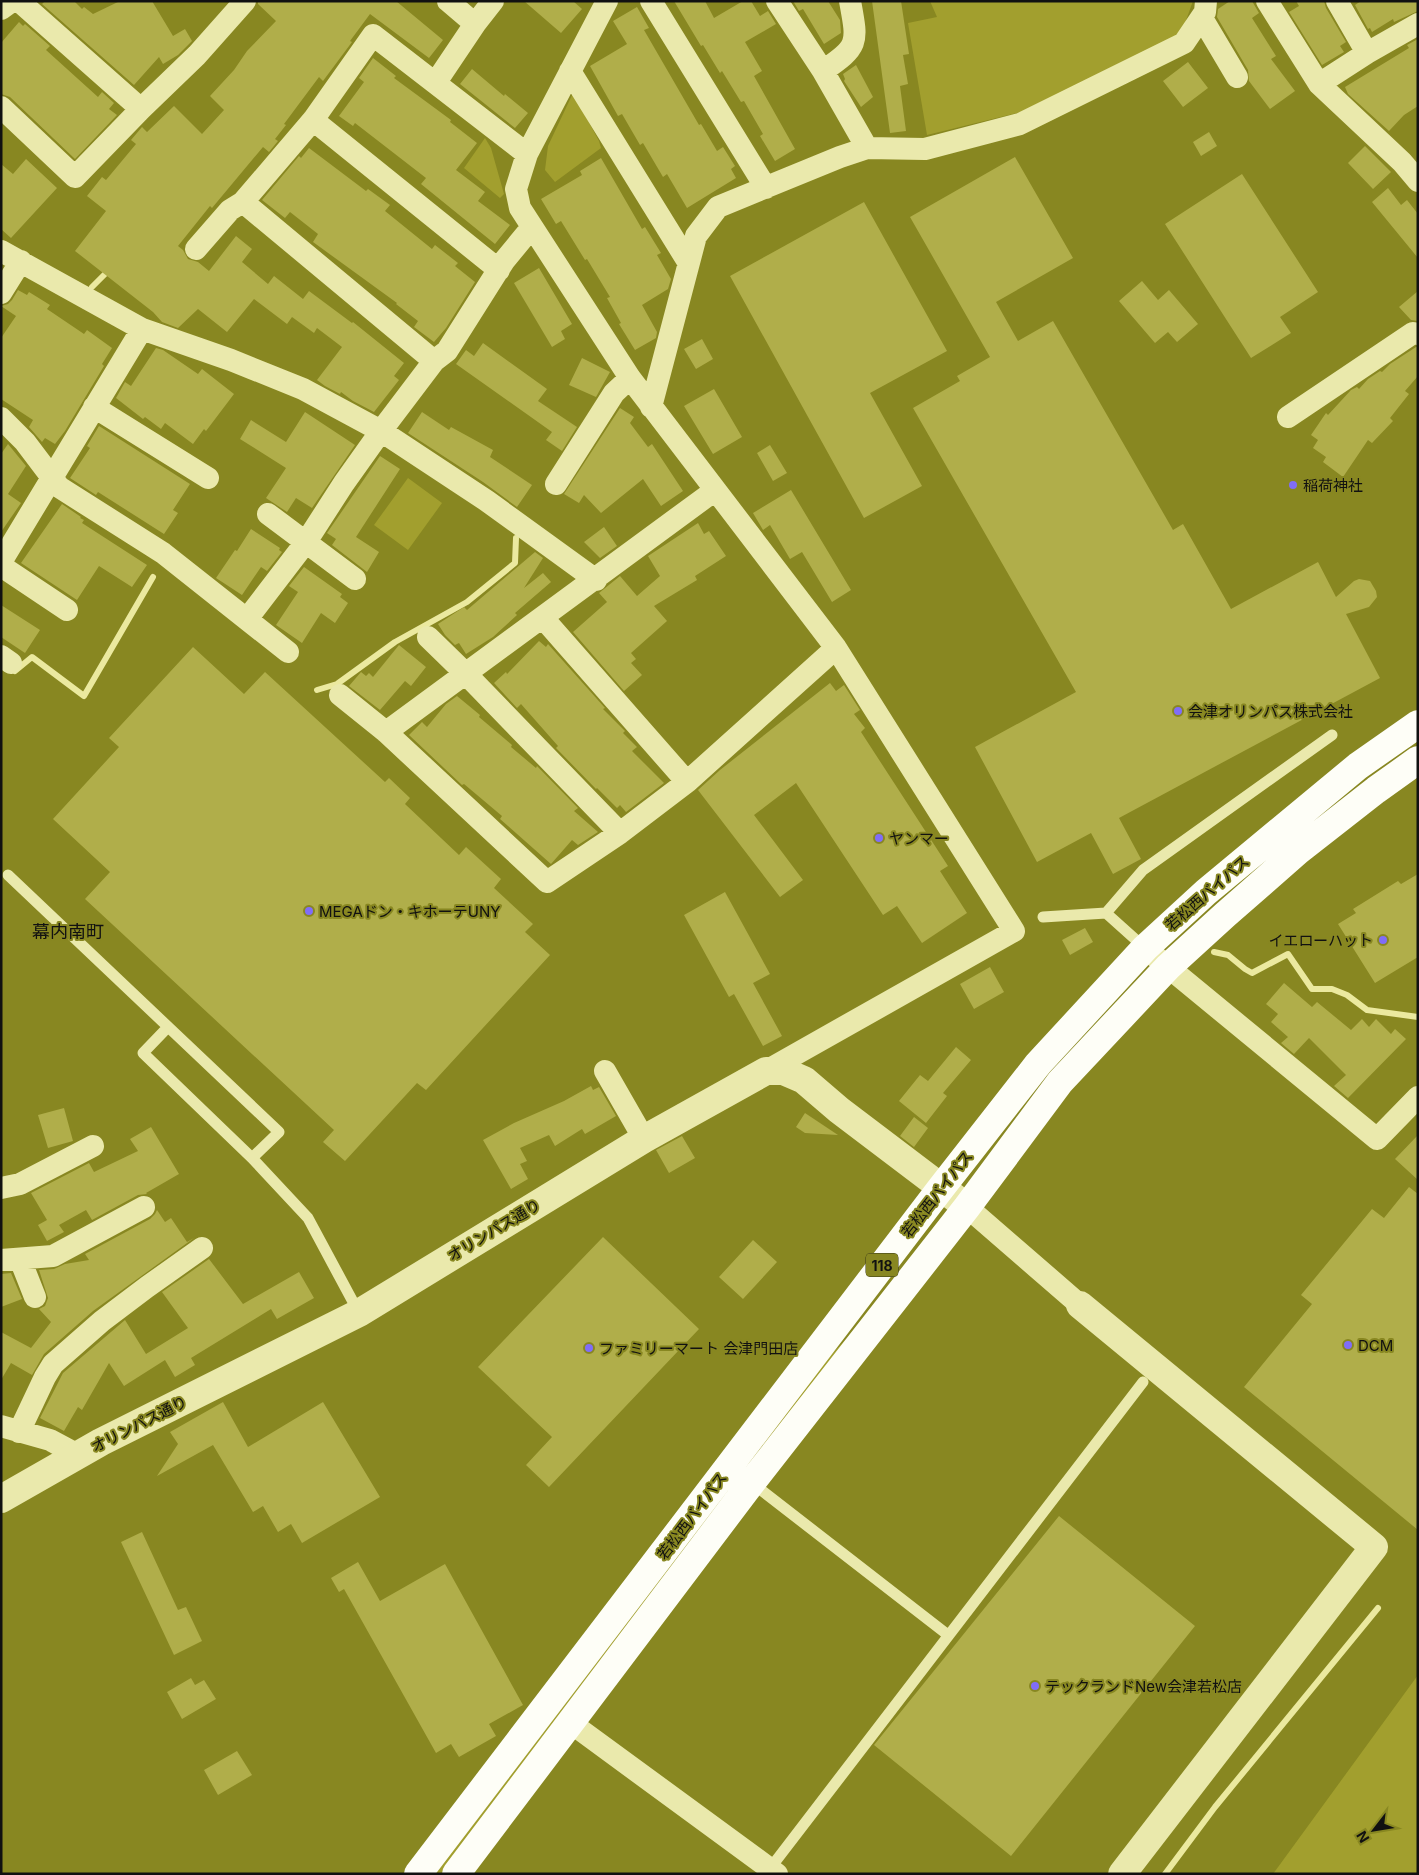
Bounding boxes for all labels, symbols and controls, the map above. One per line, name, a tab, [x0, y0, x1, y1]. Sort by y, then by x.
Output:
place label: 稲荷神社	[1303, 476, 1363, 495]
marker: 稲荷神社	[1287, 479, 1299, 491]
place label: 会津オリンパス株式会社	[1188, 702, 1353, 721]
marker: 会津オリンパス株式会社	[1172, 705, 1184, 717]
place label: ヤンマー	[889, 829, 949, 848]
marker: ヤンマー	[873, 832, 885, 844]
street label: 若松西バイパス	[1161, 851, 1253, 935]
place label: MEGAドン・キホーテUNY	[319, 902, 500, 921]
marker: MEGAドン・キホーテUNY	[303, 905, 315, 917]
district label: 幕内南町	[32, 921, 104, 942]
place label: イエローハット	[1268, 931, 1373, 950]
marker: イエローハット	[1377, 934, 1389, 946]
street label: 若松西バイパス	[897, 1147, 977, 1241]
street label: オリンパス通り	[444, 1195, 544, 1265]
road number: 118	[866, 1254, 898, 1276]
place label: DCM	[1358, 1336, 1393, 1355]
place label: ファミリーマート 会津門田店	[599, 1339, 798, 1358]
marker: DCM	[1342, 1339, 1354, 1351]
marker: ファミリーマート 会津門田店	[583, 1342, 595, 1354]
street label: オリンパス通り	[88, 1392, 190, 1456]
street label: 若松西バイパス	[653, 1468, 731, 1564]
place label: テックランドNew会津若松店	[1045, 1677, 1242, 1696]
marker: テックランドNew会津若松店	[1029, 1680, 1041, 1692]
north arrow	[1349, 1805, 1399, 1855]
text: N	[1352, 1828, 1372, 1846]

